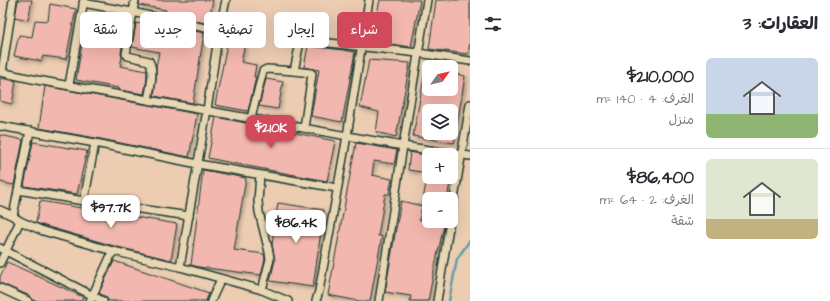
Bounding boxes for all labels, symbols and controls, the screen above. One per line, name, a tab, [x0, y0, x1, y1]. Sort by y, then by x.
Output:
chip: شقة	[80, 12, 132, 48]
chip: جديد	[140, 12, 196, 48]
chip: تصفية	[204, 12, 266, 48]
chip: إيجار	[274, 12, 329, 48]
chip: شراء	[337, 12, 392, 48]
text: العقارات: 3	[743, 12, 818, 36]
icon: filters	[482, 13, 504, 35]
north arrow	[422, 60, 458, 96]
map controls	[422, 60, 458, 228]
text: $210,000	[627, 65, 694, 89]
icon: home	[738, 74, 786, 122]
text: الغرف: 4 · 140 m²	[597, 90, 694, 108]
button: layers	[422, 104, 458, 140]
text: منزل	[668, 111, 694, 129]
pin: $210K	[243, 115, 299, 149]
text: $210K	[255, 119, 287, 137]
button: +	[422, 148, 458, 184]
text: $86,400	[627, 166, 694, 190]
icon: home	[738, 175, 786, 223]
text: الغرف: 2 · 64 m²	[600, 191, 694, 209]
button: −	[422, 192, 458, 228]
pin: $97.7K	[78, 195, 144, 229]
text: $97.7K	[91, 199, 131, 217]
pin: $86.4K	[263, 210, 329, 244]
text: شقة	[671, 212, 694, 230]
text: $86.4K	[275, 214, 317, 232]

